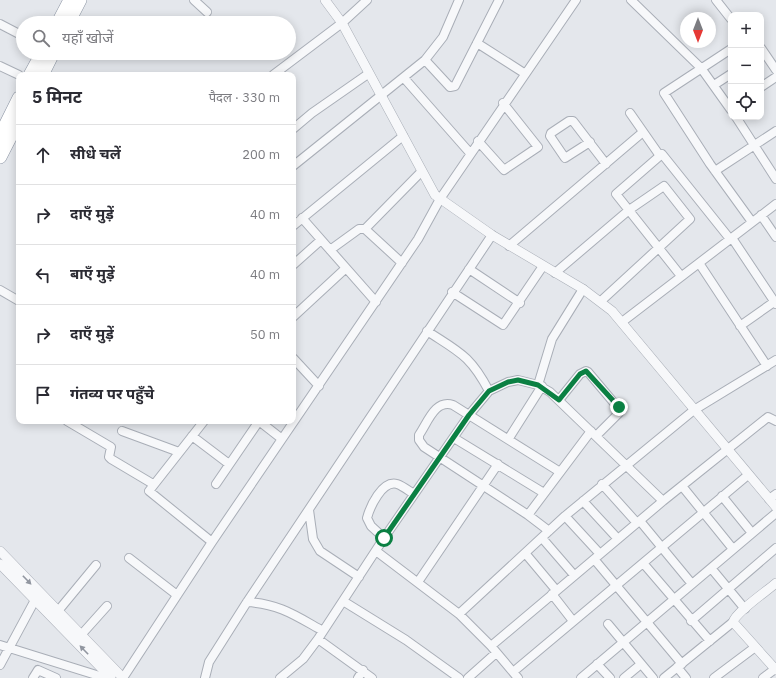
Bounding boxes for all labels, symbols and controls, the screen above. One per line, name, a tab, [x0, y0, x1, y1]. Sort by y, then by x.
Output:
north arrow	[680, 12, 716, 48]
map controls	[728, 12, 764, 120]
button: +	[728, 12, 764, 48]
search box	[16, 16, 296, 60]
icon: search	[30, 27, 52, 49]
text: यहाँ खोजें	[62, 28, 113, 47]
button: −	[728, 48, 764, 84]
button: locate	[728, 84, 764, 120]
text: 5 मिनट	[32, 86, 82, 108]
text: पैदल · 330 m	[209, 89, 280, 106]
icon: ahead	[32, 144, 54, 166]
text: सीधे चलें	[70, 144, 121, 163]
text: 200 m	[242, 146, 280, 163]
icon: right	[32, 204, 54, 226]
text: दाएँ मुड़ें	[70, 204, 114, 223]
text: 40 m	[250, 206, 280, 223]
icon: left	[32, 264, 54, 286]
text: बाएँ मुड़ें	[70, 264, 115, 283]
text: 40 m	[250, 266, 280, 283]
icon: right	[32, 324, 54, 346]
text: दाएँ मुड़ें	[70, 324, 114, 343]
text: 50 m	[250, 326, 280, 343]
icon: arrive	[32, 384, 54, 406]
text: गंतव्य पर पहुँचे	[70, 384, 154, 403]
route end	[610, 398, 628, 416]
route start	[375, 529, 393, 547]
one-way arrow	[22, 575, 32, 585]
one-way arrow	[79, 645, 89, 655]

